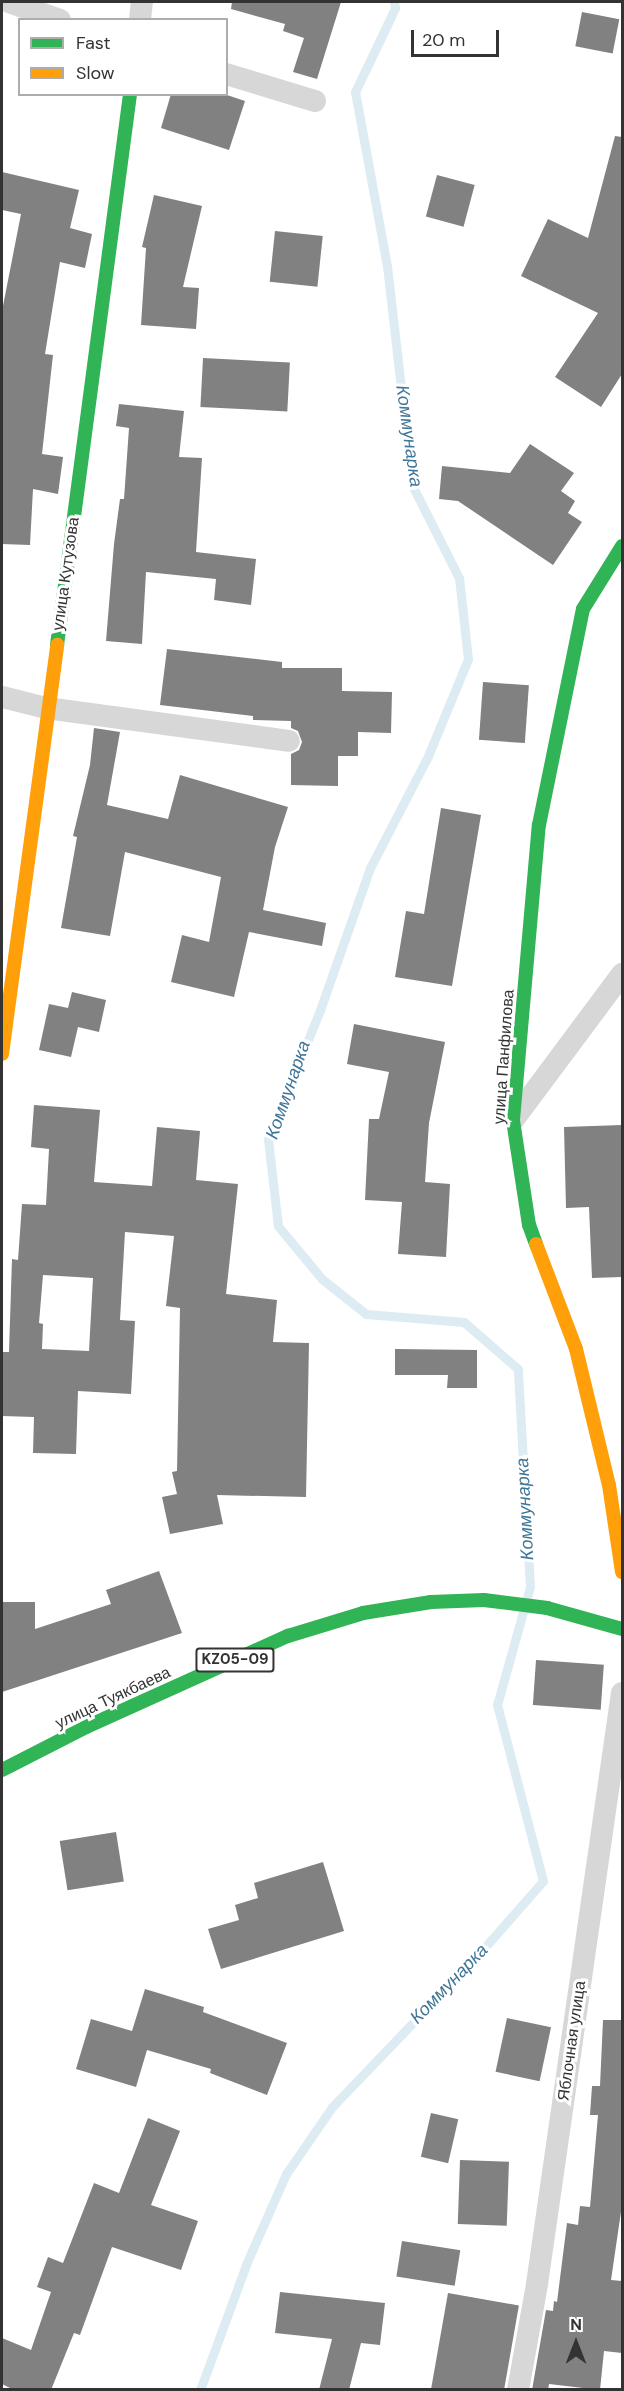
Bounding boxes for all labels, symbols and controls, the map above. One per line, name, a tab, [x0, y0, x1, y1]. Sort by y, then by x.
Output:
legend	[18, 18, 228, 96]
scale bar	[414, 18, 502, 56]
text: 20 m	[422, 28, 465, 52]
text: Fast	[76, 31, 111, 55]
text: Slow	[76, 61, 115, 85]
water label: Коммунарка	[391, 384, 427, 488]
street label: улица Кутузова	[49, 516, 83, 632]
street label: улица Панфилова	[490, 989, 518, 1125]
water label: Коммунарка	[261, 1038, 315, 1142]
water label: Коммунарка	[512, 1457, 538, 1561]
road number: KZ05-09	[194, 1648, 276, 1672]
street label: улица Туякбаева	[52, 1663, 174, 1733]
water label: Коммунарка	[406, 1940, 492, 2028]
street label: Яблочная улица	[554, 1980, 590, 2102]
north arrow	[546, 2313, 606, 2373]
text: N	[570, 2314, 582, 2335]

